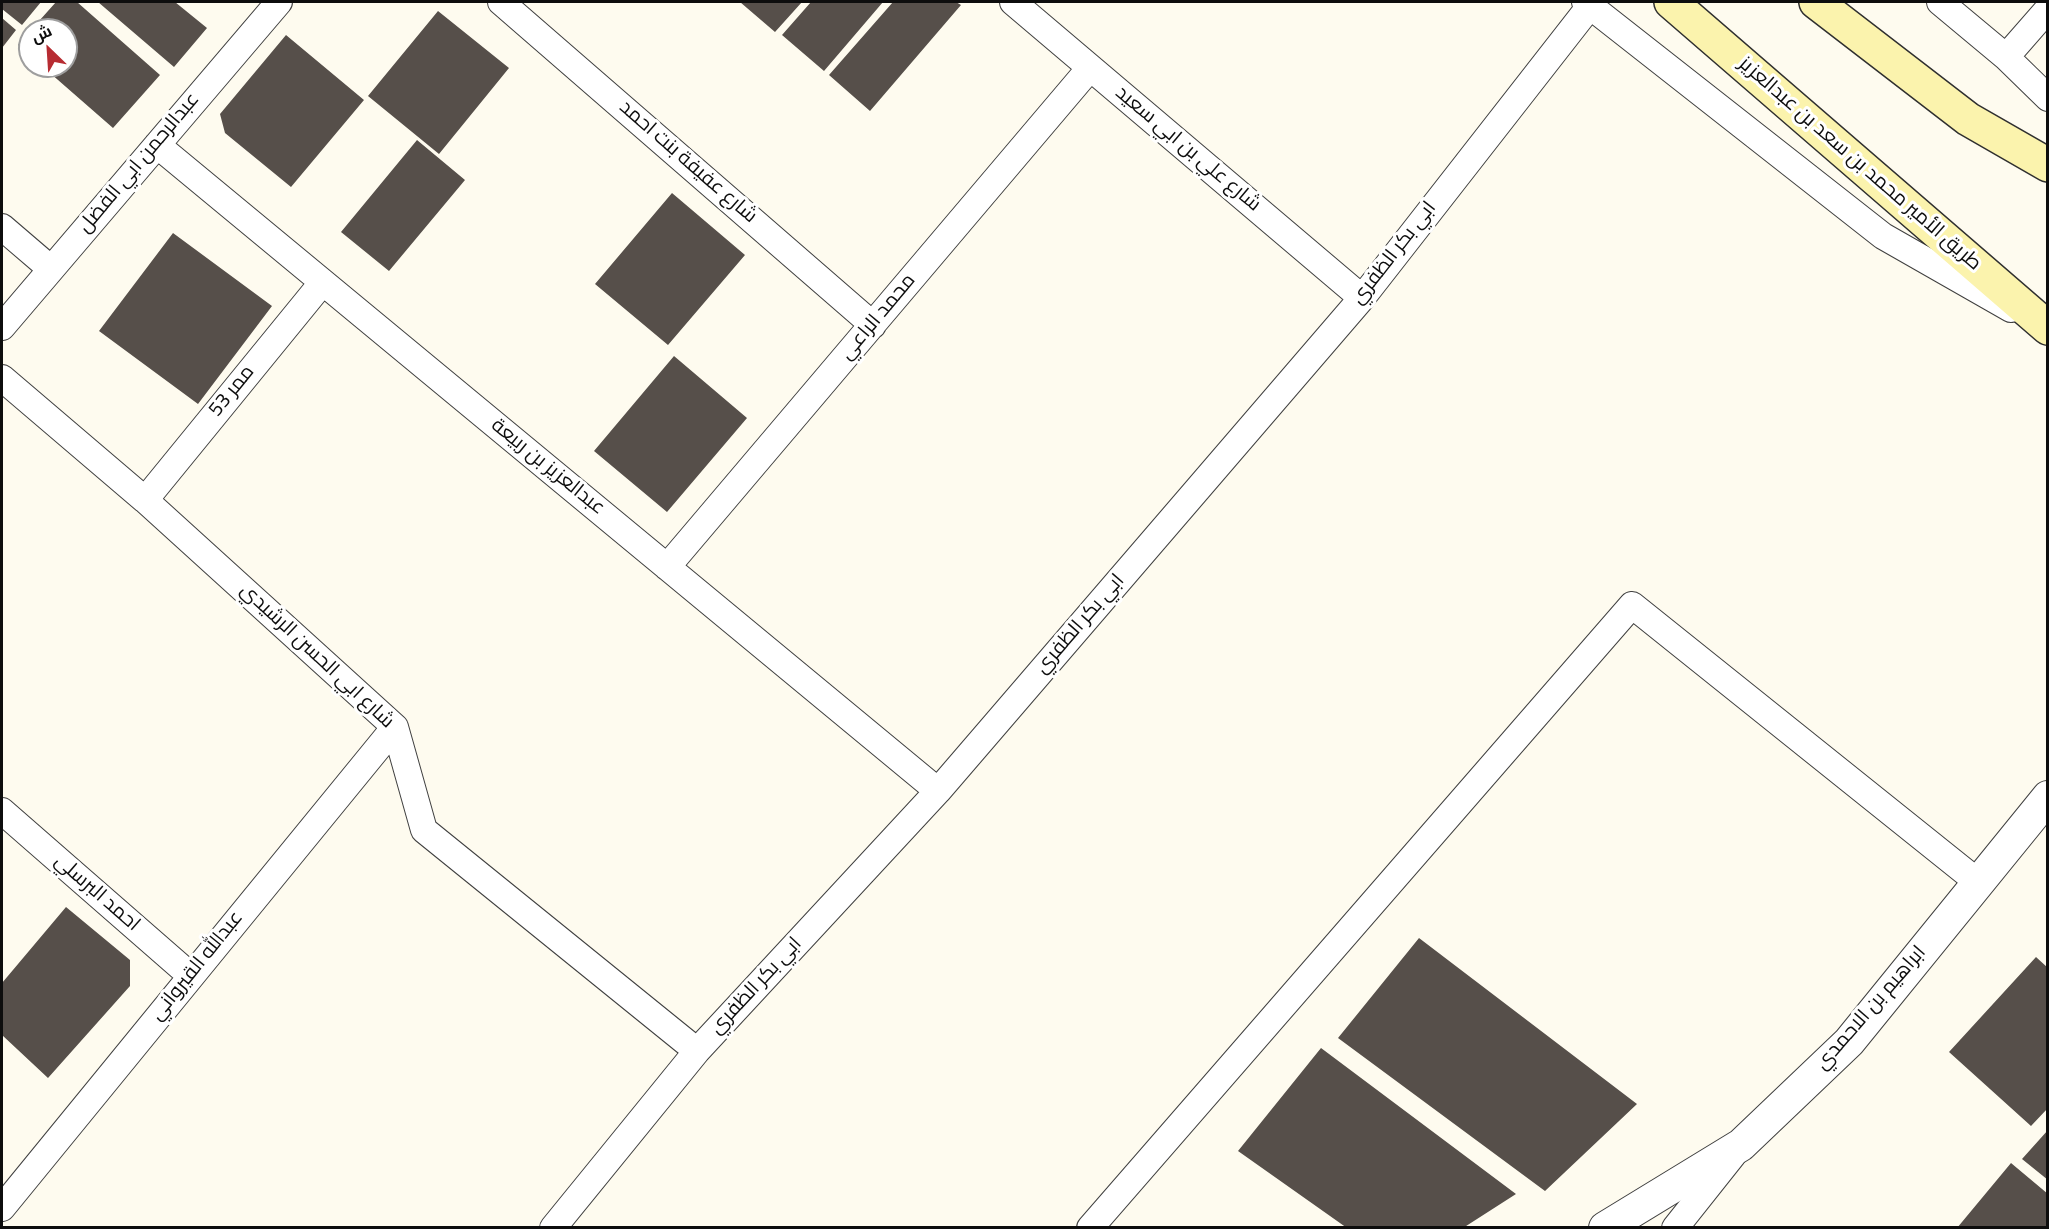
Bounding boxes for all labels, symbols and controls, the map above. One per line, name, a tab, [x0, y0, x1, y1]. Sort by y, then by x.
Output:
text: ش	[26, 16, 57, 51]
north arrow	[18, 18, 78, 78]
street label: طريق الأمير محمد بن سعد بن عبدالعزيز	[1733, 53, 1985, 277]
street label: شارع علي بن ابي سعيد	[1109, 82, 1265, 218]
street label: عبدالرحمن ابي الفضل	[74, 89, 206, 239]
street label: شارع عفيفة بنت احمد	[613, 97, 761, 229]
street label: ابي بكر الظفري	[1347, 198, 1443, 310]
street label: محمد الراعي	[836, 270, 922, 366]
street label: ممر 53	[205, 361, 261, 423]
street label: عبدالعزيز بن ربيعة	[485, 415, 609, 521]
street label: ابي بكر الظفري	[1031, 570, 1131, 680]
street label: شارع ابي الحسن الرشيدي	[234, 579, 398, 735]
street label: احمد البرسلي	[48, 850, 144, 938]
street label: عبدالله القيرواني	[146, 907, 250, 1027]
street label: ابي بكر الظفري	[706, 933, 808, 1041]
street label: ابراهيم بن الاحمدي	[1812, 942, 1932, 1076]

